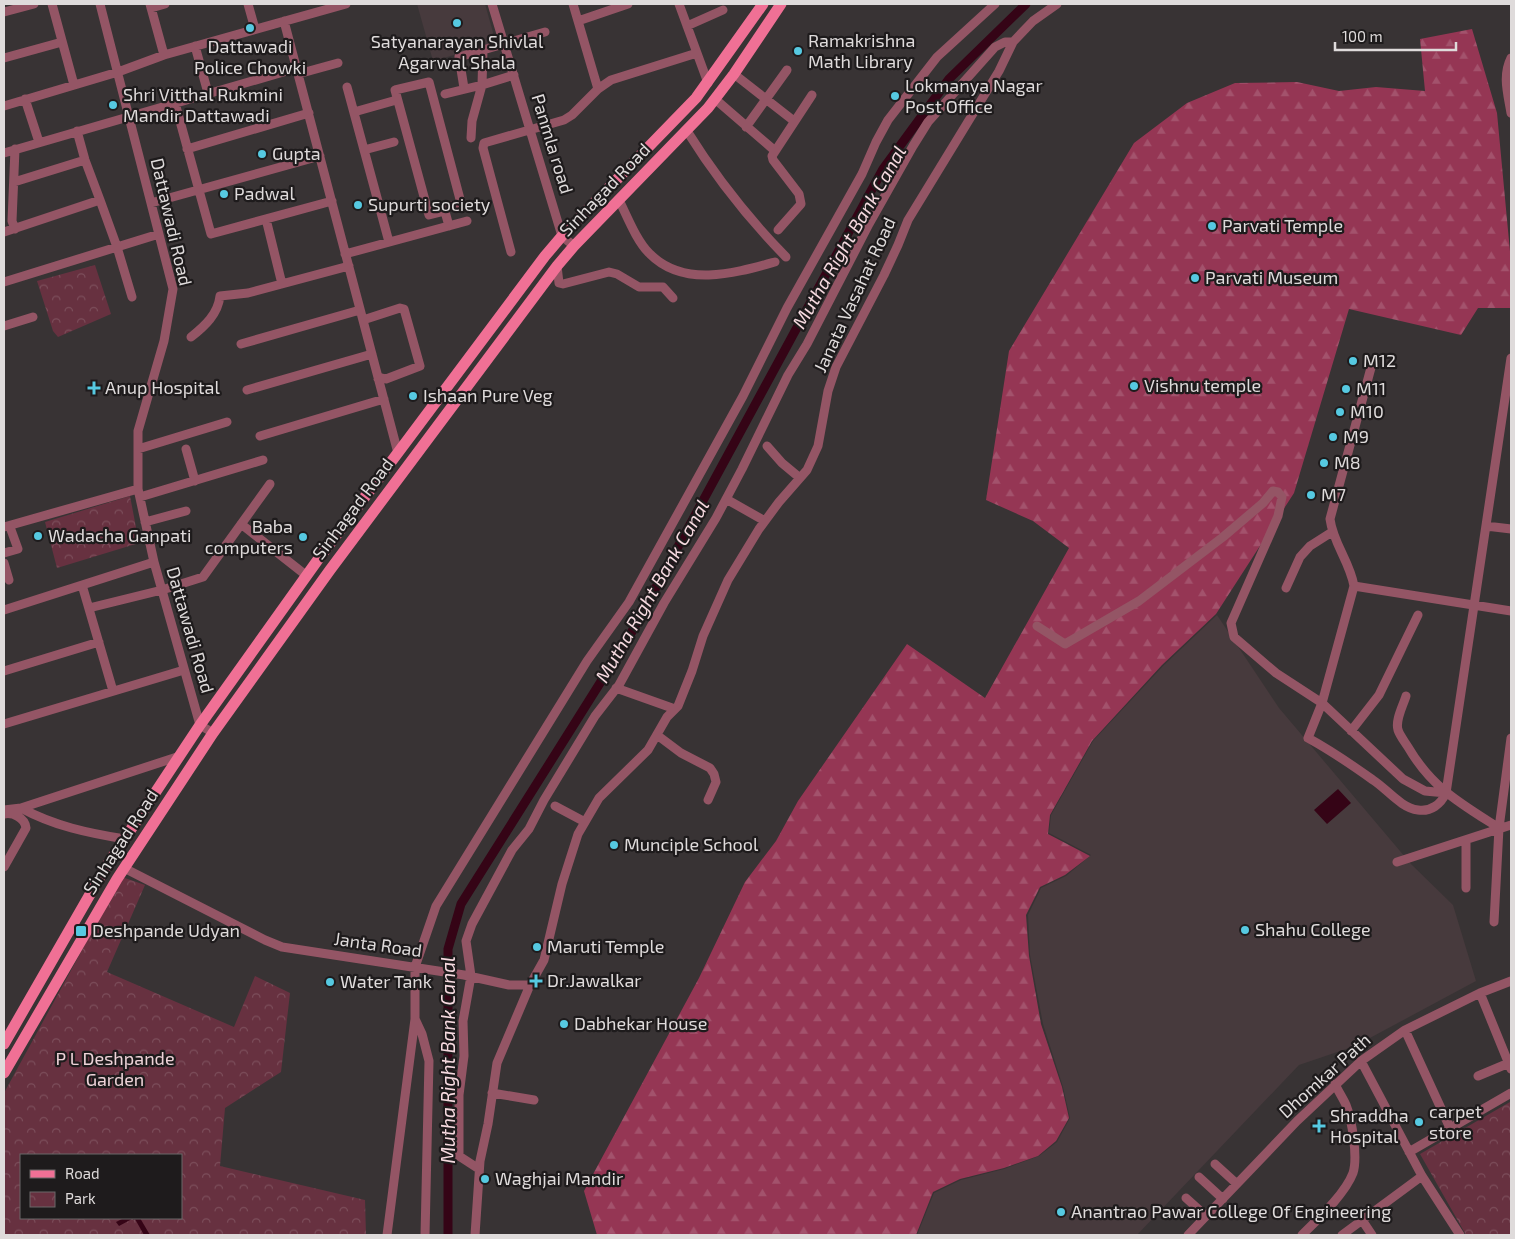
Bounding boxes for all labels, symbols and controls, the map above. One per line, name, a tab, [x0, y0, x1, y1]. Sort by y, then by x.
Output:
marker: Satyanarayan Shivlal Agarwal Shala	[451, 17, 463, 29]
scale bar	[1335, 20, 1456, 52]
marker: Dattawadi Police Chowki	[244, 22, 256, 34]
text: 100 m	[1342, 27, 1383, 45]
place label: Ramakrishna Math Library	[808, 29, 915, 72]
place label: Satyanarayan Shivlal Agarwal Shala	[371, 30, 544, 73]
place label: Dattawadi Police Chowki	[194, 35, 306, 78]
marker: Ramakrishna Math Library	[792, 45, 804, 57]
place label: Lokmanya Nagar Post Office	[905, 74, 1043, 117]
place label: Shri Vitthal Rukmini Mandir Dattawadi	[123, 83, 283, 126]
marker: Lokmanya Nagar Post Office	[889, 90, 901, 102]
street label: Panmla road	[527, 91, 579, 196]
marker: Shri Vitthal Rukmini Mandir Dattawadi	[107, 99, 119, 111]
street label: Sinhagad Road	[554, 138, 654, 240]
water label: Mutha Right Bank Canal	[787, 141, 910, 332]
place label: Gupta	[272, 142, 321, 164]
marker: Gupta	[256, 148, 268, 160]
street label: Dattawadi Road	[147, 156, 197, 288]
place label: Padwal	[234, 182, 295, 204]
marker: Padwal	[218, 188, 230, 200]
place label: Supurti society	[368, 193, 491, 215]
marker: Supurti society	[352, 199, 364, 211]
street label: Janata Vasahat Road	[808, 213, 900, 376]
place label: Parvati Temple	[1222, 214, 1343, 236]
marker: Parvati Temple	[1206, 220, 1218, 232]
place label: Parvati Museum	[1205, 266, 1338, 288]
marker: Parvati Museum	[1189, 272, 1201, 284]
place label: M12	[1363, 349, 1396, 371]
marker: M12	[1347, 355, 1359, 367]
place label: Vishnu temple	[1144, 374, 1261, 396]
place label: Anup Hospital	[105, 376, 220, 398]
place label: M11	[1356, 377, 1386, 399]
marker: Vishnu temple	[1128, 380, 1140, 392]
marker: Anup Hospital	[87, 381, 101, 395]
marker: M11	[1340, 383, 1352, 395]
place label: Ishaan Pure Veg	[423, 384, 553, 406]
marker: Ishaan Pure Veg	[407, 390, 419, 402]
place label: M10	[1350, 400, 1384, 422]
marker: M10	[1334, 406, 1346, 418]
place label: M9	[1343, 425, 1369, 447]
marker: M9	[1327, 431, 1339, 443]
place label: M8	[1334, 451, 1361, 473]
street label: Sinhagad Road	[307, 453, 397, 563]
marker: M8	[1318, 457, 1330, 469]
place label: M7	[1321, 483, 1346, 505]
marker: M7	[1305, 489, 1317, 501]
water label: Mutha Right Bank Canal	[590, 495, 713, 686]
place label: Baba computers	[205, 515, 293, 558]
place label: Wadacha Ganpati	[48, 524, 191, 546]
marker: Wadacha Ganpati	[32, 530, 44, 542]
marker: Baba computers	[297, 531, 309, 543]
street label: Dattawadi Road	[162, 564, 219, 695]
street label: Sinhagad Road	[78, 785, 162, 898]
place label: Munciple School	[624, 833, 759, 855]
marker: Munciple School	[608, 839, 620, 851]
place label: Shahu College	[1255, 918, 1371, 940]
place label: Deshpande Udyan	[92, 919, 240, 941]
marker: Deshpande Udyan	[74, 924, 88, 938]
marker: Shahu College	[1239, 924, 1251, 936]
street label: Janta Road	[333, 927, 424, 961]
place label: Maruti Temple	[547, 935, 664, 957]
marker: Maruti Temple	[531, 941, 543, 953]
water label: Mutha Right Bank Canal	[436, 956, 459, 1164]
place label: Dr.Jawalkar	[547, 969, 642, 991]
place label: Water Tank	[340, 970, 432, 992]
marker: Dr.Jawalkar	[529, 974, 543, 988]
marker: Water Tank	[324, 976, 336, 988]
place label: Dabhekar House	[574, 1012, 707, 1034]
marker: Dabhekar House	[558, 1018, 570, 1030]
street label: Dhomkar Path	[1274, 1028, 1375, 1122]
park label: P L Deshpande Garden	[55, 1047, 175, 1090]
place label: carpet store	[1429, 1100, 1482, 1143]
place label: Shraddha Hospital	[1330, 1104, 1409, 1147]
marker: carpet store	[1413, 1116, 1425, 1128]
marker: Shraddha Hospital	[1312, 1119, 1326, 1133]
legend	[20, 1154, 182, 1219]
text: Road	[65, 1164, 100, 1182]
place label: Waghjai Mandir	[495, 1167, 623, 1189]
marker: Waghjai Mandir	[479, 1173, 491, 1185]
text: Park	[65, 1189, 96, 1207]
place label: Anantrao Pawar College Of Engineering	[1071, 1200, 1391, 1222]
marker: Anantrao Pawar College Of Engineering	[1055, 1206, 1067, 1218]

